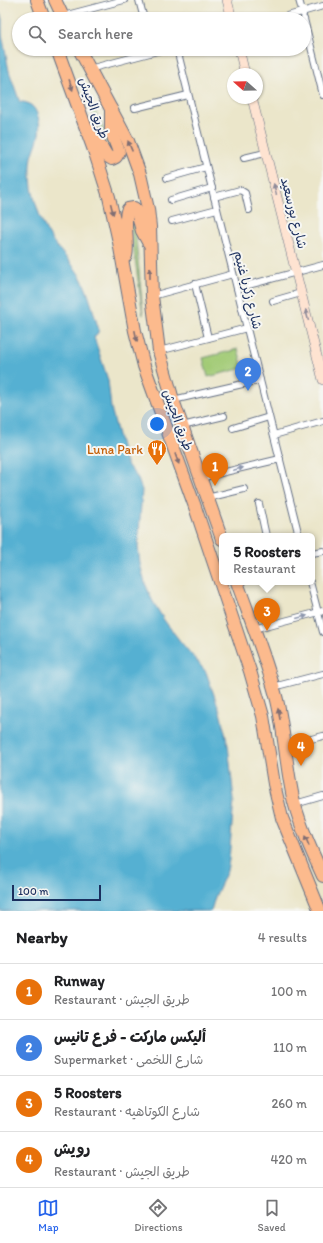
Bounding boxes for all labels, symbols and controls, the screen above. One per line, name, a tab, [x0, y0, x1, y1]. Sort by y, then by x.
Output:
search box	[12, 12, 311, 56]
icon: search	[26, 23, 48, 45]
text: Search here	[58, 25, 133, 43]
north arrow	[227, 68, 263, 104]
street label: طريق الجيش	[75, 75, 112, 141]
one-way arrow	[68, 80, 74, 92]
one-way arrow	[127, 140, 133, 151]
street label: شارع بورسعيد	[276, 176, 310, 251]
one-way arrow	[271, 183, 277, 195]
one-way arrow	[110, 202, 116, 215]
street label: شارع زكريا غنيم	[228, 249, 265, 332]
one-way arrow	[147, 266, 153, 279]
one-way arrow	[303, 309, 309, 321]
one-way arrow	[134, 330, 140, 342]
pin: 2	[235, 358, 261, 391]
street label: طريق الجيش	[159, 387, 196, 453]
your location	[147, 414, 167, 434]
restaurant icon: Luna Park	[146, 438, 168, 466]
place label: Luna Park	[87, 442, 143, 457]
pin: 1	[202, 453, 228, 486]
one-way arrow	[175, 454, 181, 466]
one-way arrow	[232, 465, 244, 471]
popup	[219, 533, 315, 585]
text: 5 Roosters	[233, 543, 301, 561]
text: Restaurant	[233, 561, 296, 576]
pin: 3	[254, 598, 280, 631]
one-way arrow	[296, 613, 308, 619]
one-way arrow	[276, 708, 282, 720]
pin: 4	[288, 733, 314, 766]
one-way arrow	[304, 835, 310, 846]
scale bar	[12, 883, 101, 902]
text: 100 m	[18, 885, 48, 898]
text: Nearby	[16, 927, 68, 947]
text: 4 results	[258, 930, 307, 945]
text: Runway	[54, 972, 105, 990]
text: 1	[26, 984, 32, 999]
text: 100 m	[271, 984, 307, 999]
text: Restaurant · طريق الجيش	[54, 992, 190, 1007]
text: أليكس ماركت - فرع تانيس	[54, 1028, 206, 1046]
text: 2	[26, 1040, 32, 1055]
text: 110 m	[273, 1040, 307, 1055]
text: Supermarket · شارع اللخمى	[54, 1052, 203, 1067]
text: 5 Roosters	[54, 1084, 122, 1102]
text: 3	[25, 1096, 33, 1111]
text: 260 m	[271, 1096, 307, 1111]
text: Restaurant · شارع الكوتاهيه	[54, 1104, 200, 1119]
text: رويش	[54, 1140, 90, 1158]
text: 4	[25, 1152, 33, 1167]
text: 420 m	[270, 1152, 307, 1167]
text: Restaurant · طريق الجيش	[54, 1164, 190, 1179]
tab: Map	[37, 1197, 59, 1234]
tab: Directions	[134, 1197, 183, 1234]
tab: Saved	[257, 1197, 286, 1234]

